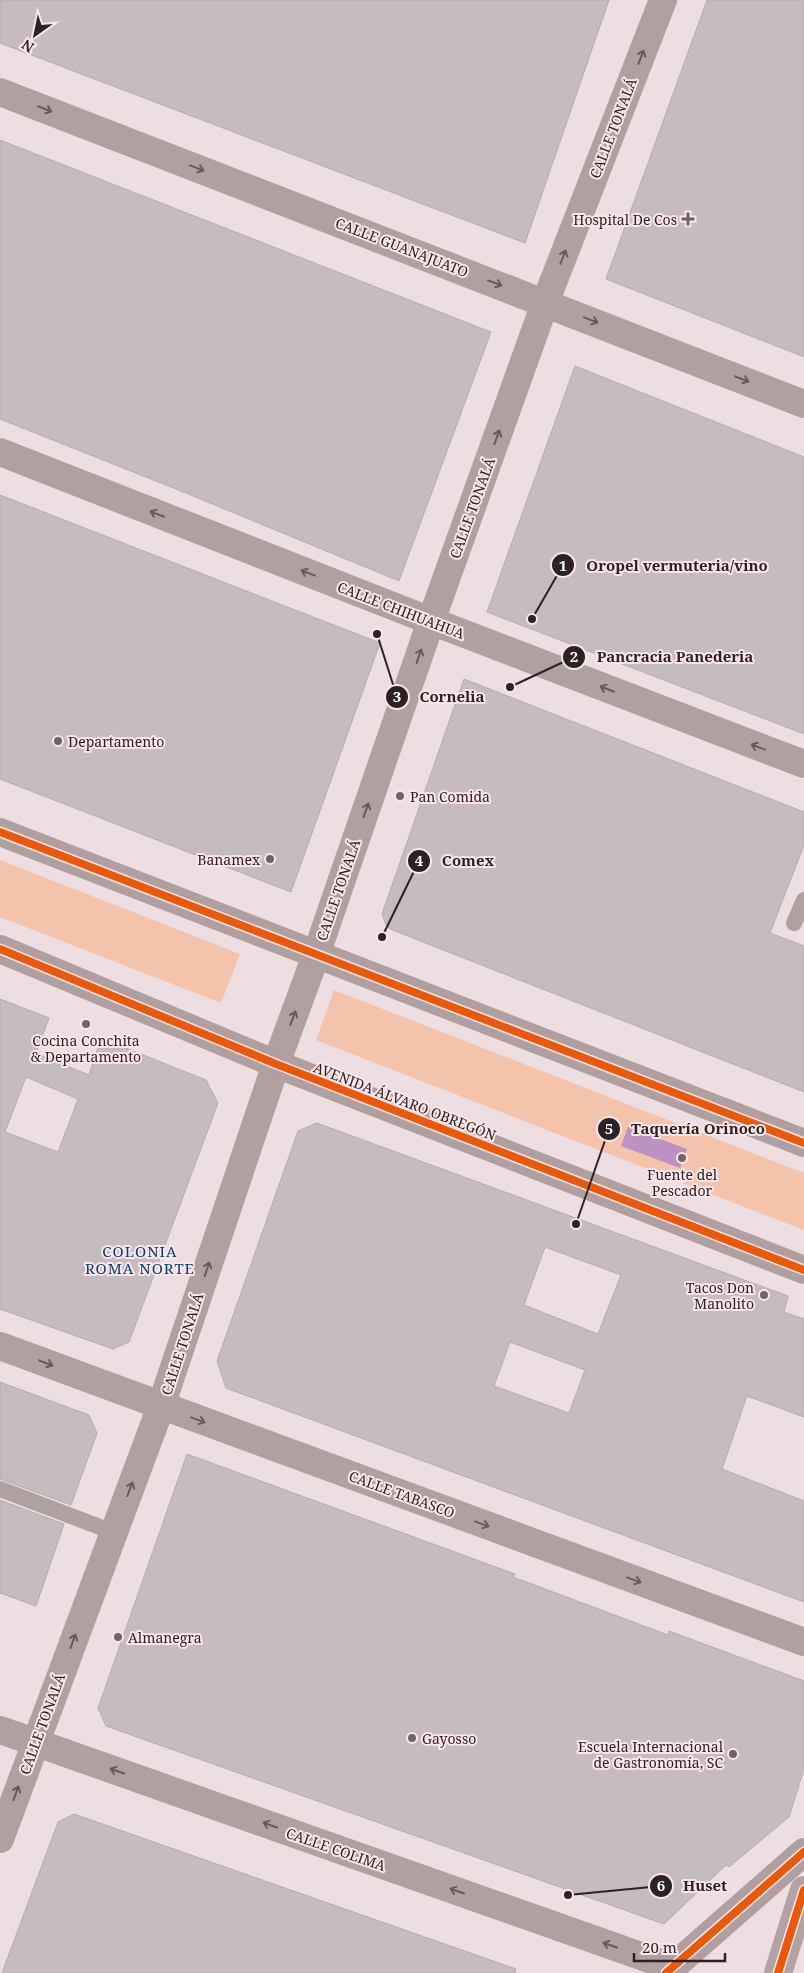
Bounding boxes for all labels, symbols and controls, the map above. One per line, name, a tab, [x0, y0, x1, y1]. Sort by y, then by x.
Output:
north arrow	[10, 10, 60, 60]
text: N	[18, 35, 37, 57]
one-way arrow	[637, 50, 646, 65]
street label: CALLE TONALÁ	[585, 75, 641, 181]
one-way arrow	[37, 105, 53, 114]
one-way arrow	[189, 164, 204, 173]
place label: Hospital De Cos	[573, 210, 677, 229]
marker: Hospital De Cos	[681, 212, 695, 226]
street label: CALLE GUANAJUATO	[333, 213, 471, 281]
one-way arrow	[559, 250, 568, 265]
one-way arrow	[487, 279, 503, 288]
one-way arrow	[583, 316, 598, 325]
one-way arrow	[734, 375, 749, 385]
one-way arrow	[493, 430, 502, 445]
street label: CALLE TONALÁ	[445, 455, 499, 561]
one-way arrow	[150, 508, 165, 518]
callout: Oropel vermuteria/vino	[551, 550, 777, 580]
text: 1	[559, 555, 567, 575]
text: Oropel vermuteria/vino	[586, 555, 768, 575]
one-way arrow	[301, 568, 316, 577]
street label: CALLE CHIHUAHUA	[335, 577, 467, 643]
callout: Pancracia Panederia	[562, 642, 764, 672]
text: 2	[570, 646, 578, 666]
text: Pancracia Panederia	[597, 646, 753, 666]
one-way arrow	[415, 649, 424, 664]
callout: Cornelia	[384, 682, 494, 712]
one-way arrow	[600, 684, 615, 693]
text: 3	[393, 686, 401, 706]
text: Cornelia	[419, 686, 485, 706]
place label: Departamento	[68, 732, 164, 751]
marker: Departamento	[52, 735, 64, 747]
one-way arrow	[751, 742, 767, 751]
place label: Pan Comida	[410, 787, 490, 806]
marker: Pan Comida	[394, 790, 406, 802]
one-way arrow	[362, 802, 371, 818]
street label: CALLE TONALÁ	[312, 837, 364, 943]
callout: Comex	[407, 846, 504, 876]
place label: Banamex	[197, 850, 261, 869]
text: 4	[415, 850, 424, 870]
text: Comex	[442, 850, 494, 870]
marker: Banamex	[264, 853, 276, 865]
one-way arrow	[289, 1011, 298, 1026]
marker: Cocina Conchita & Departamento	[80, 1018, 92, 1030]
place label: Cocina Conchita & Departamento	[31, 1031, 141, 1066]
street label: AVENIDA ÁLVARO OBREGÓN	[311, 1057, 499, 1145]
callout: Taquería Orinoco	[596, 1114, 775, 1144]
text: 5	[605, 1118, 613, 1138]
text: Taquería Orinoco	[631, 1118, 765, 1138]
marker: Fuente del Pescador	[676, 1152, 688, 1164]
place label: Fuente del Pescador	[647, 1165, 718, 1200]
district label: COLONIA ROMA NORTE	[85, 1241, 195, 1278]
one-way arrow	[203, 1262, 212, 1278]
place label: Tacos Don Manolito	[686, 1278, 754, 1313]
marker: Tacos Don Manolito	[758, 1289, 770, 1301]
street label: CALLE TONALÁ	[157, 1290, 207, 1397]
one-way arrow	[37, 1359, 53, 1368]
one-way arrow	[190, 1416, 205, 1425]
street label: CALLE TABASCO	[346, 1466, 458, 1522]
one-way arrow	[126, 1481, 135, 1497]
one-way arrow	[474, 1520, 489, 1529]
one-way arrow	[626, 1576, 642, 1585]
place label: Almanegra	[128, 1628, 202, 1647]
marker: Almanegra	[112, 1631, 124, 1643]
one-way arrow	[68, 1634, 78, 1649]
street label: CALLE TONALÁ	[15, 1671, 69, 1777]
place label: Gayosso	[422, 1729, 476, 1748]
marker: Gayosso	[406, 1732, 418, 1744]
place label: Escuela Internacional de Gastronomía, SC	[578, 1737, 724, 1772]
marker: Escuela Internacional de Gastronomía, SC	[727, 1748, 739, 1760]
one-way arrow	[110, 1766, 125, 1775]
one-way arrow	[12, 1786, 21, 1801]
one-way arrow	[263, 1820, 279, 1829]
street label: CALLE COLIMA	[284, 1823, 388, 1875]
callout: Huset	[648, 1871, 737, 1901]
text: 6	[657, 1875, 665, 1895]
text: Huset	[683, 1875, 727, 1895]
one-way arrow	[449, 1886, 465, 1895]
scale bar	[634, 1930, 725, 1962]
text: 20 m	[642, 1937, 677, 1957]
one-way arrow	[603, 1940, 618, 1949]

